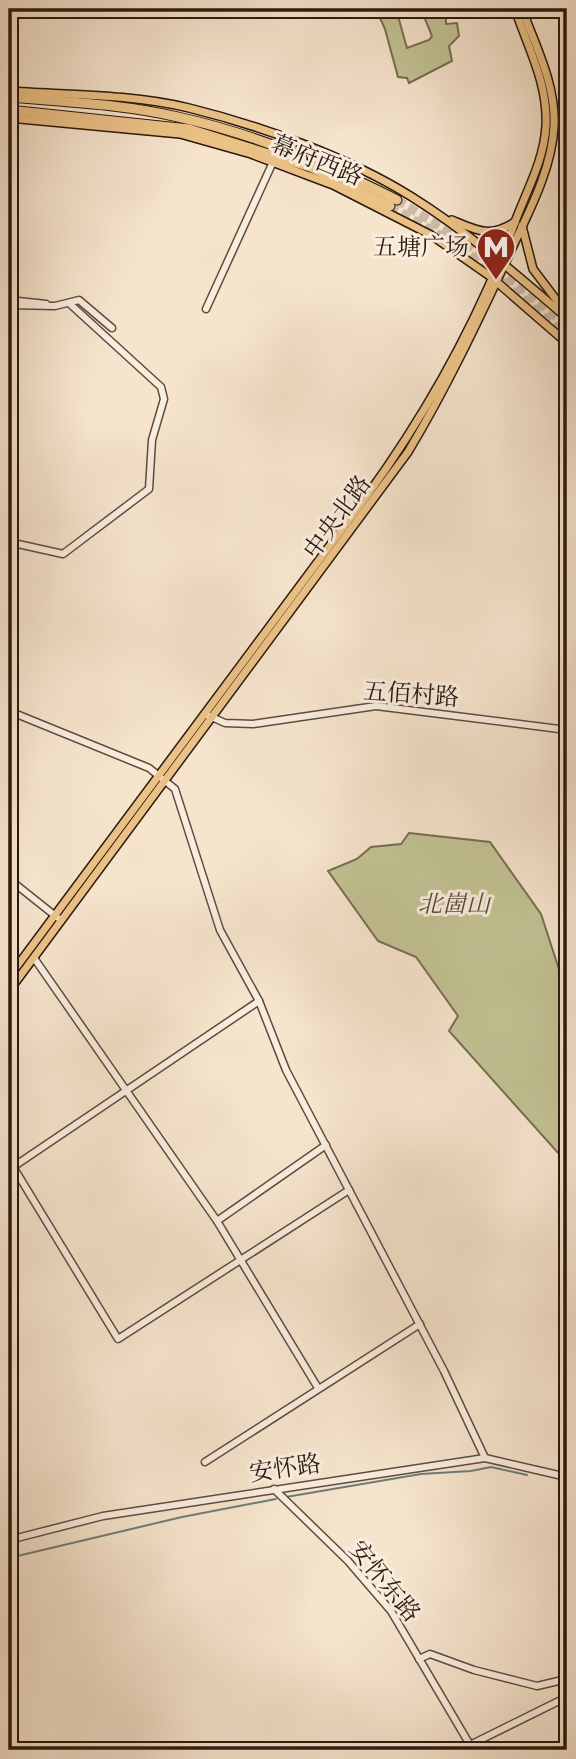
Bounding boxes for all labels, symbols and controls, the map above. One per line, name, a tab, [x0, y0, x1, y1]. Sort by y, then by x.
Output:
street label: 幕府西路	[266, 127, 367, 194]
metro station icon: 五塘广场	[475, 226, 517, 281]
place label: 五塘广场	[373, 231, 469, 264]
street label: 中央北路	[296, 469, 379, 566]
street label: 五佰村路	[362, 675, 460, 714]
park label: 北崮山	[418, 888, 492, 921]
street label: 安怀路	[247, 1447, 323, 1490]
street label: 安怀东路	[342, 1534, 428, 1629]

